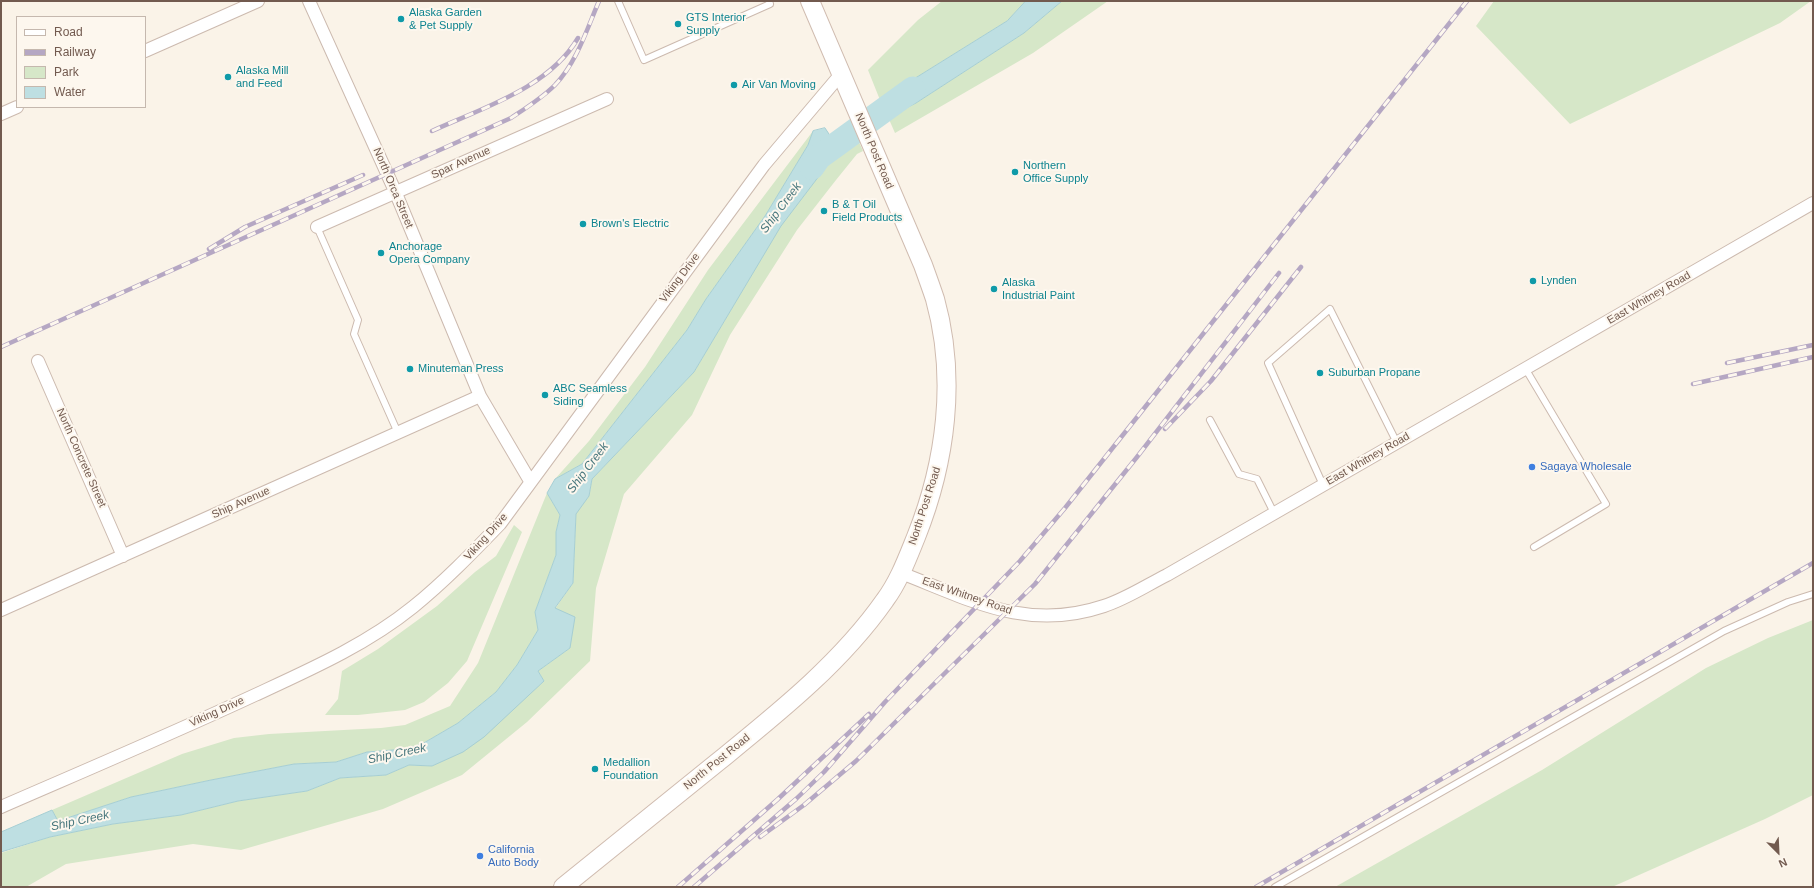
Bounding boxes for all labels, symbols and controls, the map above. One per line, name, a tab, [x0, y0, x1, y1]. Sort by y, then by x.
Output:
place label: Alaska Garden & Pet Supply	[409, 6, 482, 32]
place label: GTS Interior Supply	[686, 11, 746, 37]
marker: Alaska Garden & Pet Supply	[396, 14, 406, 24]
legend	[16, 16, 146, 108]
marker: GTS Interior Supply	[673, 19, 683, 29]
text: Road	[54, 25, 83, 39]
text: Railway	[54, 45, 96, 59]
place label: Alaska Mill and Feed	[236, 64, 289, 90]
text: Park	[54, 65, 79, 79]
marker: Alaska Mill and Feed	[223, 72, 233, 82]
place label: Air Van Moving	[742, 78, 816, 92]
marker: Air Van Moving	[729, 80, 739, 90]
text: Water	[54, 85, 86, 99]
street label: North Post Road	[852, 111, 896, 191]
street label: Spar Avenue	[429, 144, 493, 182]
street label: North Orca Street	[370, 146, 416, 230]
place label: Northern Office Supply	[1023, 159, 1088, 185]
marker: Northern Office Supply	[1010, 167, 1020, 177]
water label: Ship Creek	[757, 180, 805, 236]
place label: B & T Oil Field Products	[832, 198, 902, 224]
marker: B & T Oil Field Products	[819, 206, 829, 216]
place label: Brown's Electric	[591, 217, 669, 231]
marker: Brown's Electric	[578, 219, 588, 229]
place label: Anchorage Opera Company	[389, 240, 470, 266]
marker: Anchorage Opera Company	[376, 248, 386, 258]
street label: Viking Drive	[657, 251, 703, 305]
street label: East Whitney Road	[1605, 269, 1693, 327]
place label: Lynden	[1541, 274, 1577, 288]
place label: Alaska Industrial Paint	[1002, 276, 1075, 302]
marker: Lynden	[1528, 276, 1538, 286]
marker: Alaska Industrial Paint	[989, 284, 999, 294]
place label: Minuteman Press	[418, 362, 504, 376]
marker: Minuteman Press	[405, 364, 415, 374]
place label: Suburban Propane	[1328, 366, 1420, 380]
marker: Suburban Propane	[1315, 368, 1325, 378]
place label: ABC Seamless Siding	[553, 382, 627, 408]
marker: ABC Seamless Siding	[540, 390, 550, 400]
street label: North Concrete Street	[53, 406, 109, 510]
street label: East Whitney Road	[1324, 430, 1412, 488]
water label: Ship Creek	[564, 440, 612, 496]
place label: Sagaya Wholesale	[1540, 460, 1632, 474]
marker: Sagaya Wholesale	[1527, 462, 1537, 472]
street label: North Post Road	[906, 465, 944, 547]
street label: Ship Avenue	[210, 484, 272, 522]
street label: Viking Drive	[462, 511, 510, 563]
street label: East Whitney Road	[920, 574, 1014, 618]
street label: Viking Drive	[188, 694, 246, 730]
street label: North Post Road	[681, 731, 753, 793]
water label: Ship Creek	[366, 741, 428, 767]
place label: Medallion Foundation	[603, 756, 658, 782]
marker: Medallion Foundation	[590, 764, 600, 774]
water label: Ship Creek	[49, 808, 111, 834]
north arrow	[1758, 832, 1798, 872]
place label: California Auto Body	[488, 843, 539, 869]
marker: California Auto Body	[475, 851, 485, 861]
text: N	[1777, 856, 1789, 870]

